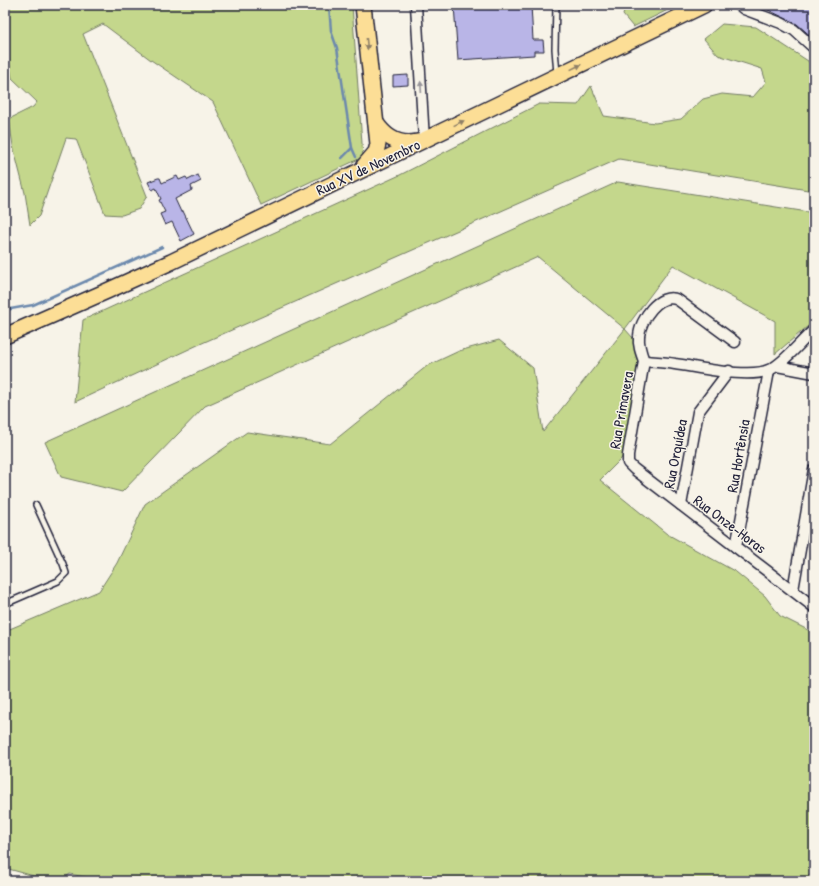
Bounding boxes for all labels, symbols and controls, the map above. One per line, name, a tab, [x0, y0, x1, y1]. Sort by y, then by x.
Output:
one-way arrow	[364, 38, 371, 50]
one-way arrow	[571, 64, 582, 70]
one-way arrow	[417, 81, 424, 93]
one-way arrow	[454, 120, 465, 126]
street label: Rua XV de Novembro	[313, 134, 423, 200]
street label: Rua Primavera	[604, 370, 638, 450]
street label: Rua Orquídea	[658, 417, 692, 490]
street label: Rua Hortênsia	[721, 418, 755, 494]
street label: Rua Onze-Horas	[689, 490, 771, 558]

